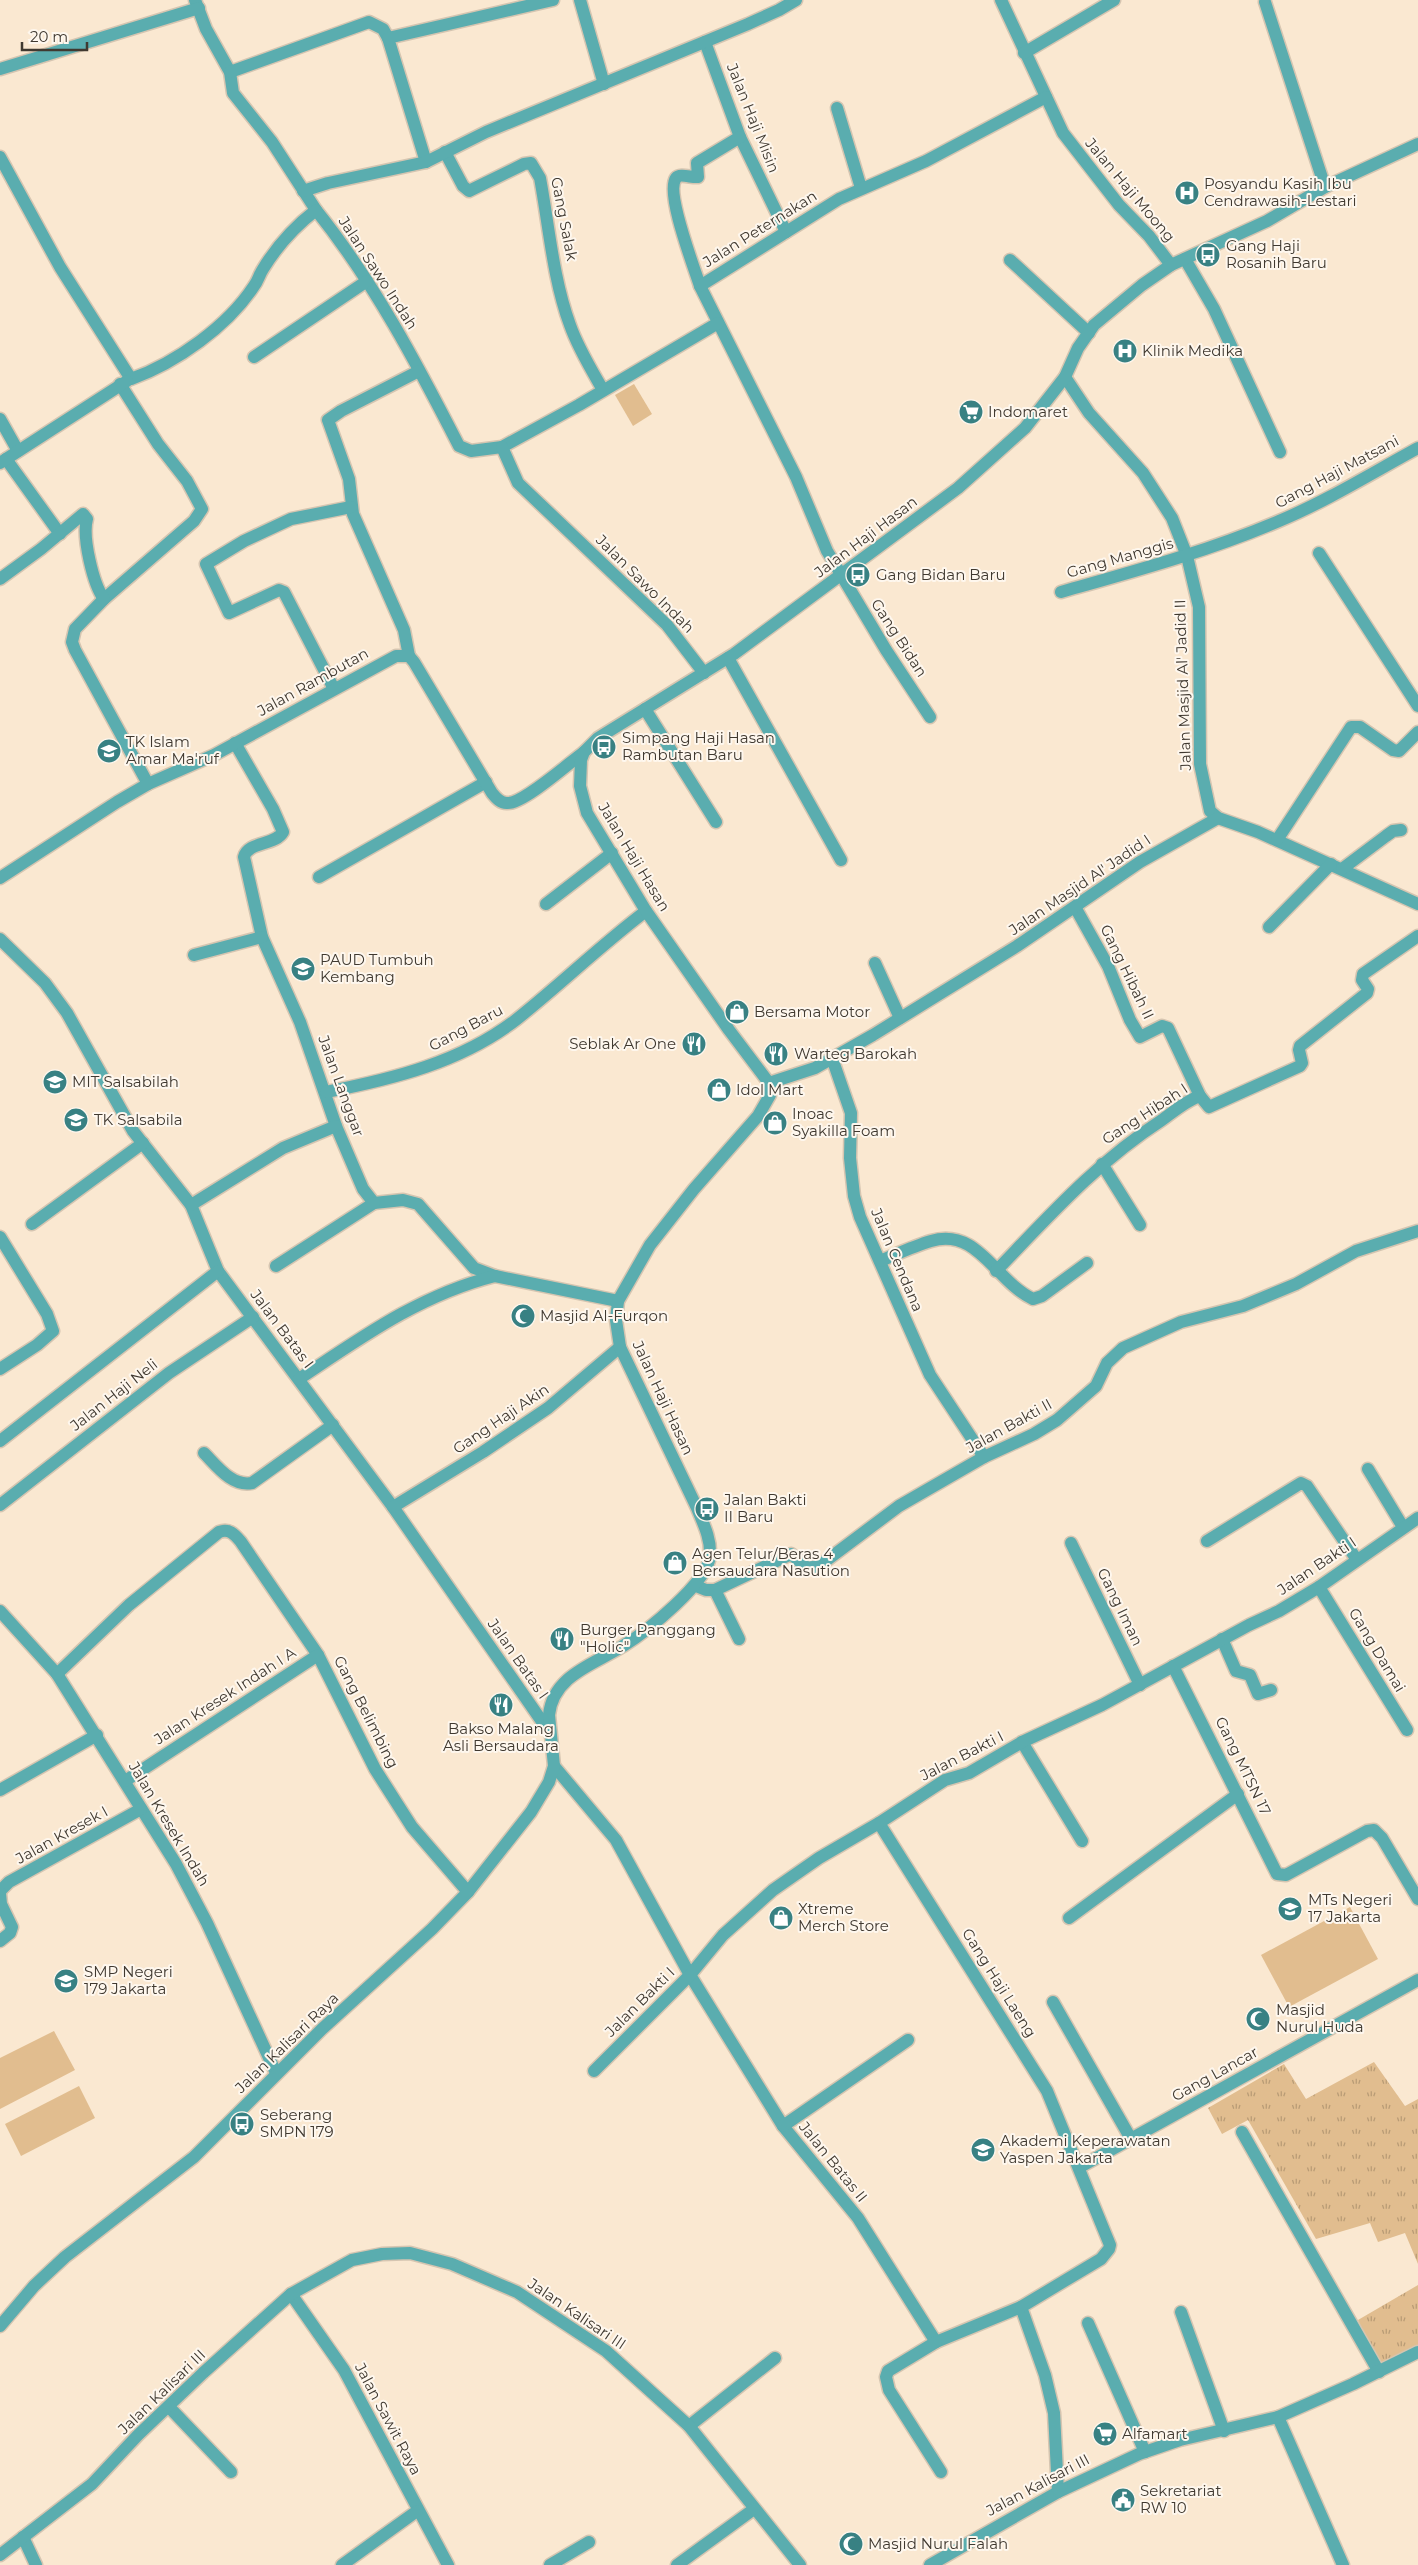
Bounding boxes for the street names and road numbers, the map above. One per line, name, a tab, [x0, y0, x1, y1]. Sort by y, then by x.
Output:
street label: Jalan Haji Misin	[722, 59, 784, 175]
street label: Jalan Haji Moong	[1081, 133, 1179, 246]
street label: Gang Salak	[547, 176, 582, 262]
street label: Jalan Peternakan	[699, 186, 820, 272]
street label: Jalan Sawo Indah	[334, 212, 422, 333]
street label: Gang Haji Matsani	[1272, 431, 1402, 512]
street label: Jalan Haji Hasan	[810, 492, 921, 582]
street label: Jalan Sawo Indah	[591, 530, 699, 637]
street label: Gang Manggis	[1064, 533, 1175, 582]
street label: Gang Bidan	[867, 595, 932, 680]
street label: Jalan Masjid Al' Jadid II	[1170, 599, 1195, 772]
street label: Jalan Rambutan	[253, 643, 372, 720]
street label: Jalan Haji Hasan	[594, 798, 674, 915]
street label: Jalan Masjid Al' Jadid I	[1004, 830, 1154, 940]
street label: Gang Hibah II	[1096, 921, 1159, 1022]
street label: Gang Baru	[426, 1000, 506, 1055]
street label: Jalan Langgar	[314, 1032, 369, 1139]
street label: Gang Hibah I	[1098, 1079, 1191, 1148]
street label: Jalan Cendana	[867, 1204, 928, 1315]
street label: Jalan Batas I	[246, 1285, 318, 1372]
street label: Jalan Haji Hasan	[628, 1337, 698, 1458]
street label: Jalan Haji Neli	[65, 1355, 161, 1435]
street label: Gang Haji Akin	[449, 1379, 552, 1458]
street label: Jalan Bakti II	[961, 1394, 1055, 1458]
street label: Jalan Bakti I	[1273, 1532, 1360, 1599]
street label: Gang Iman	[1093, 1565, 1147, 1649]
street label: Gang Damai	[1345, 1604, 1410, 1695]
street label: Jalan Batas I	[483, 1614, 553, 1703]
street label: Jalan Kresek Indah I A	[150, 1643, 299, 1749]
street label: Gang Belimbing	[330, 1652, 403, 1771]
street label: Gang MTSN 17	[1211, 1713, 1276, 1818]
street label: Jalan Bakti I	[916, 1726, 1007, 1785]
street label: Jalan Kresek Indah	[124, 1757, 214, 1889]
street label: Jalan Kresek I	[11, 1801, 111, 1868]
street label: Gang Haji Laeng	[958, 1925, 1041, 2041]
street label: Jalan Bakti I	[600, 1963, 679, 2041]
street label: Jalan Kalisari Raya	[230, 1988, 342, 2098]
street label: Gang Lancar	[1168, 2042, 1261, 2105]
street label: Jalan Batas II	[794, 2117, 872, 2206]
street label: Jalan Kalisari III	[524, 2273, 630, 2353]
street label: Jalan Kalisari III	[113, 2345, 209, 2439]
street label: Jalan Sawit Raya	[350, 2359, 426, 2478]
street label: Jalan Kalisari III	[982, 2449, 1093, 2520]

